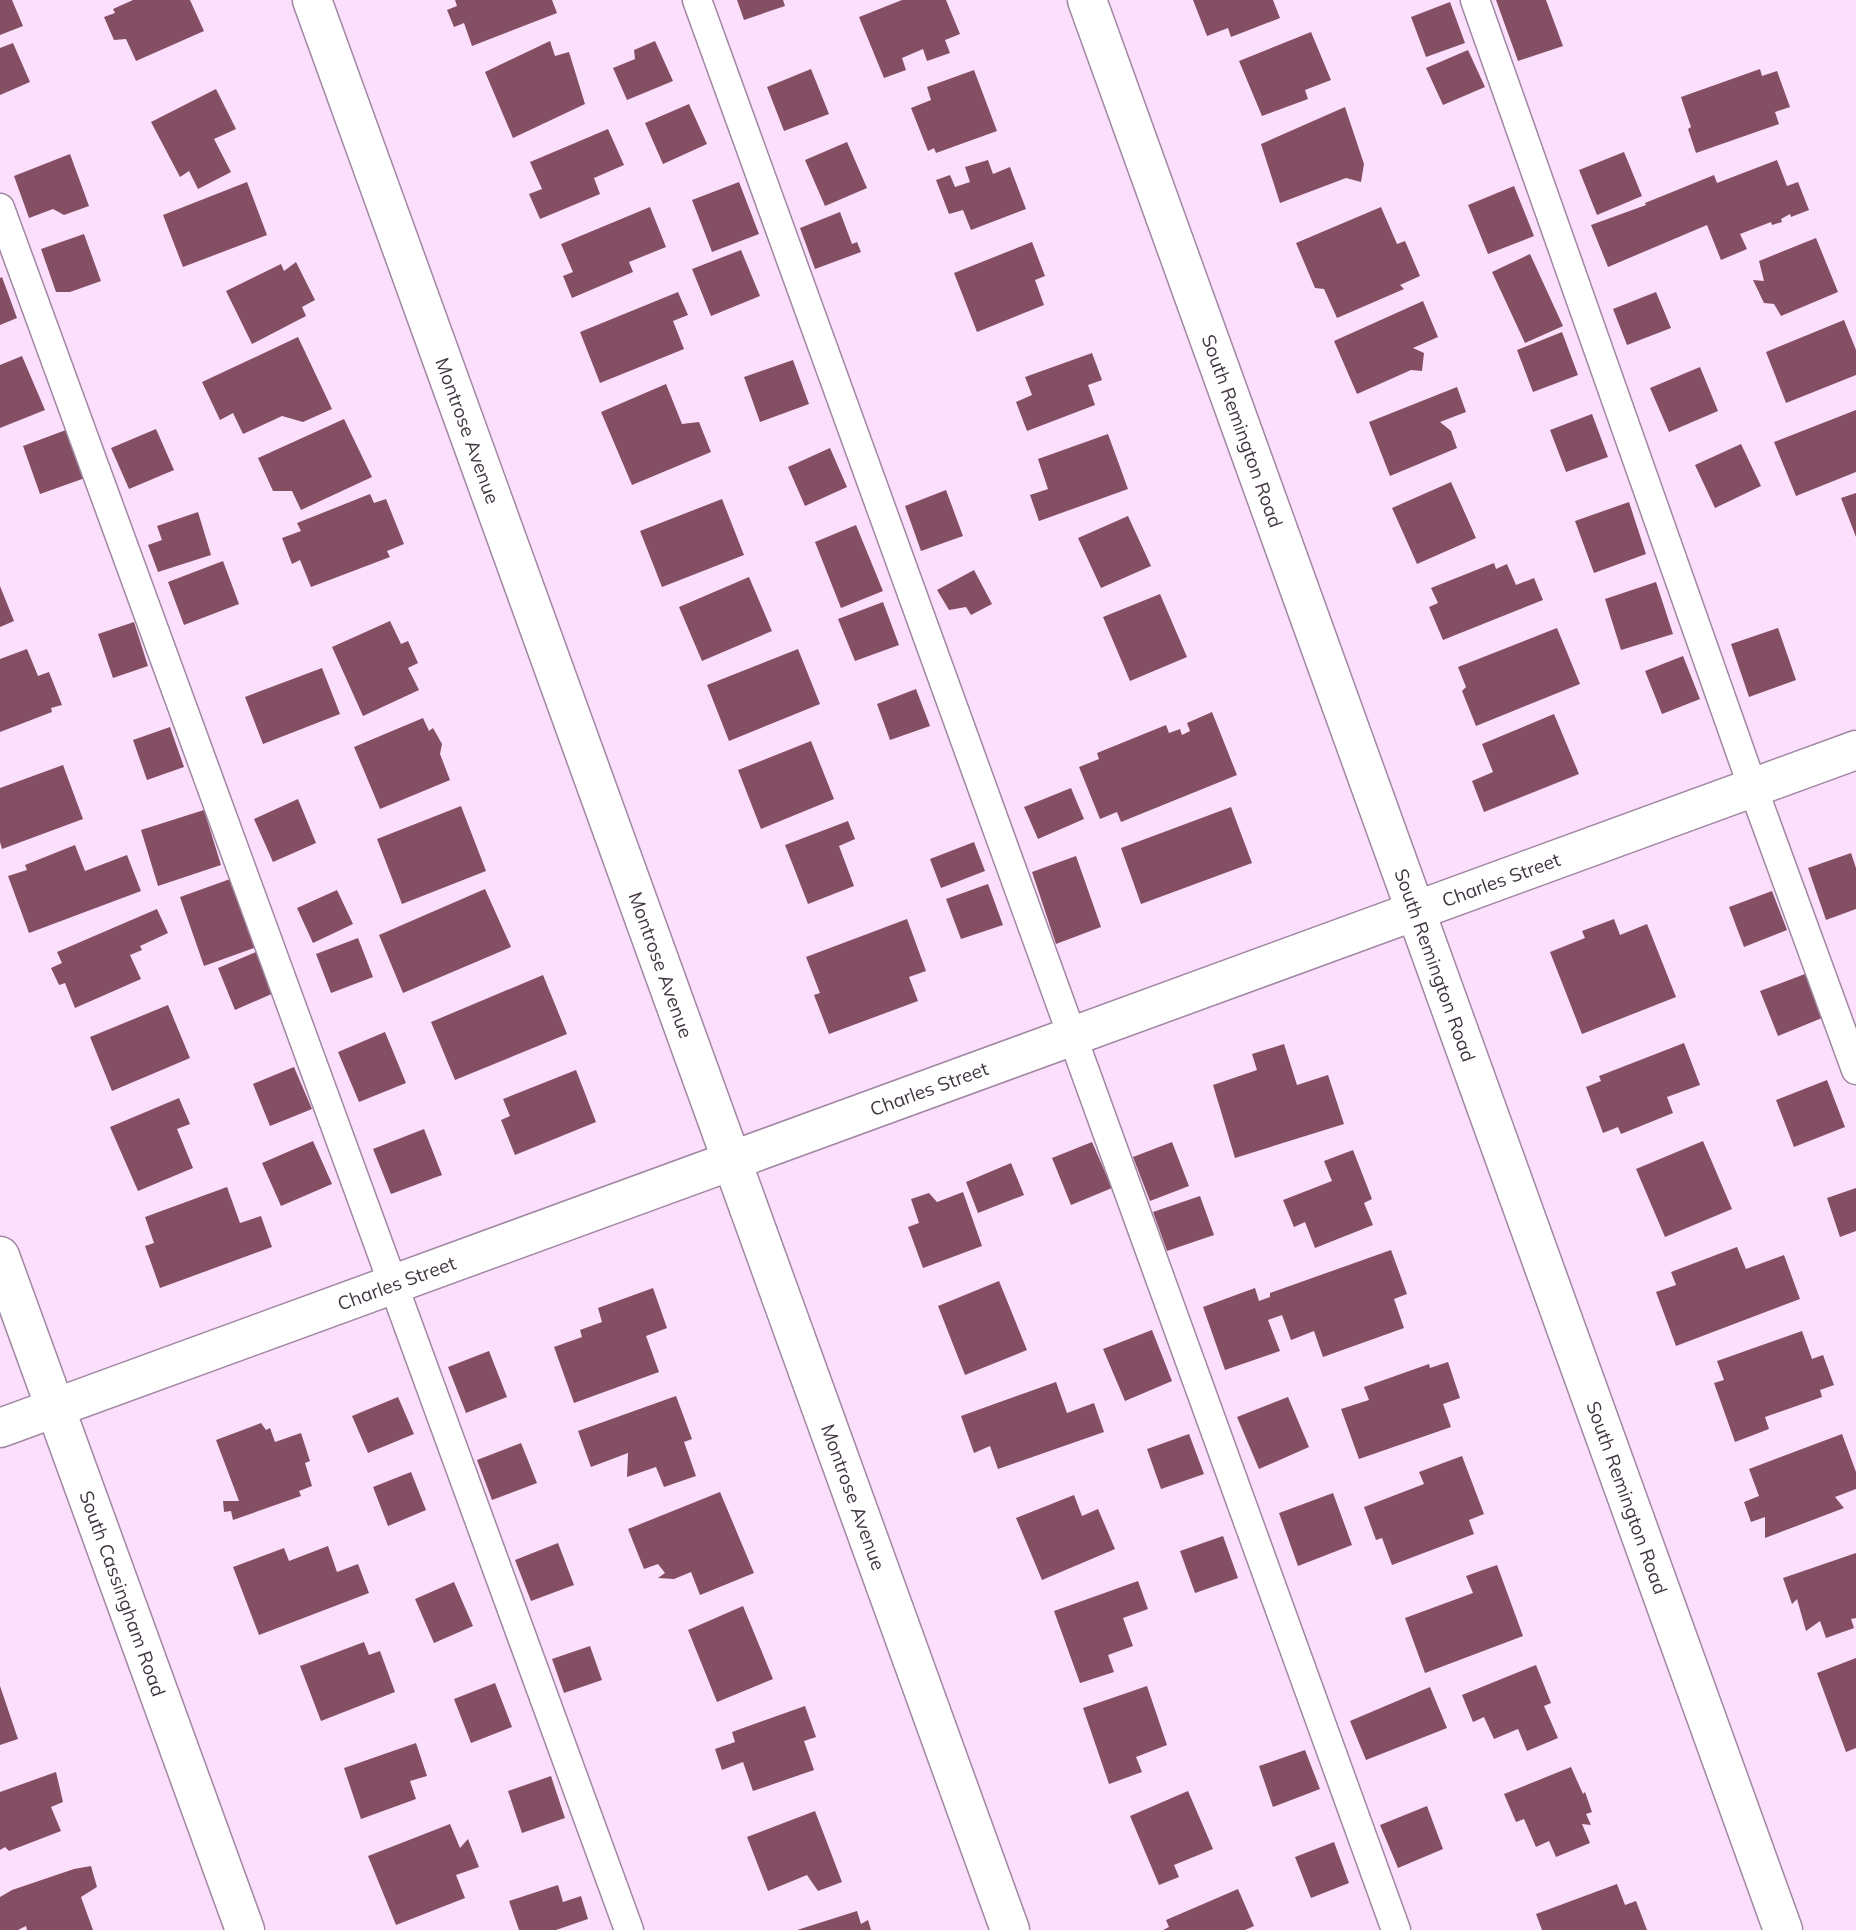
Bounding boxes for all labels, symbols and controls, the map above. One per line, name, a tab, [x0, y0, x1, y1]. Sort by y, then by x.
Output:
street label: South Remington Road	[1197, 331, 1288, 531]
street label: Montrose Avenue	[430, 354, 505, 507]
street label: Charles Street	[1438, 847, 1564, 912]
street label: South Remington Road	[1389, 865, 1481, 1065]
street label: Montrose Avenue	[624, 889, 698, 1041]
street label: Charles Street	[866, 1056, 992, 1121]
street label: Charles Street	[334, 1250, 459, 1316]
street label: South Remington Road	[1581, 1398, 1673, 1597]
street label: Montrose Avenue	[816, 1421, 891, 1573]
street label: South Cassingham Road	[74, 1487, 171, 1700]

